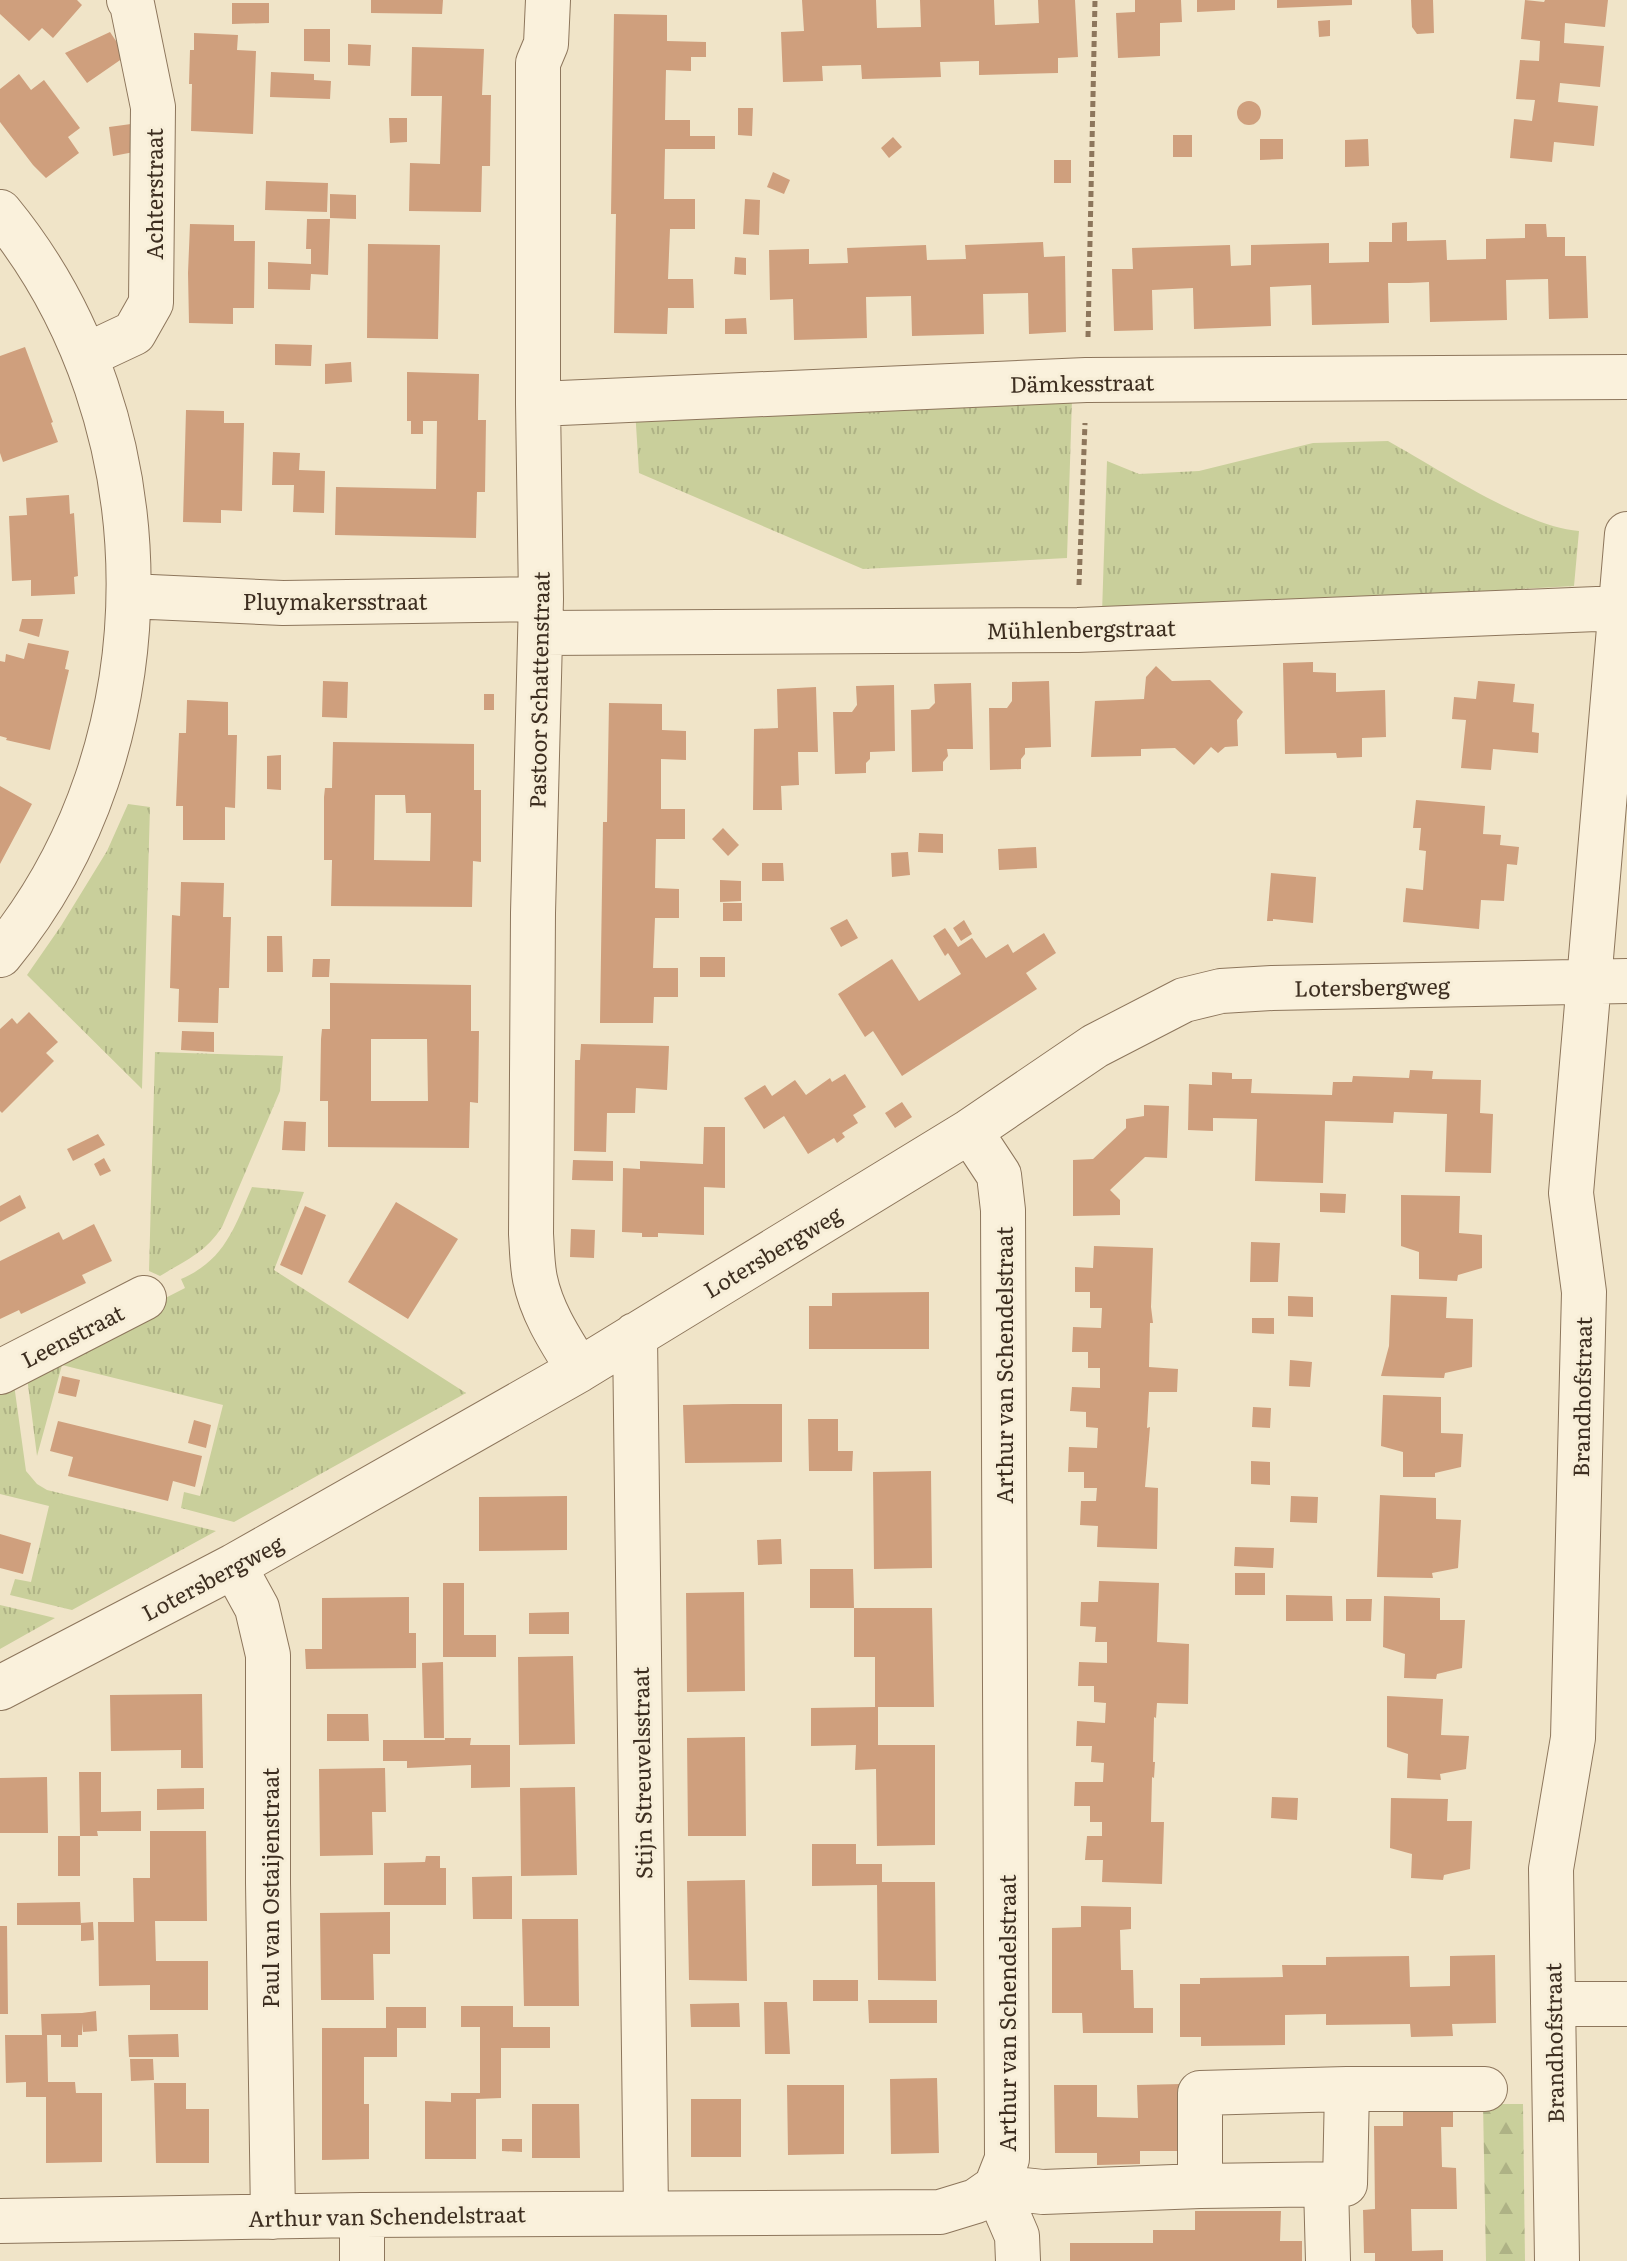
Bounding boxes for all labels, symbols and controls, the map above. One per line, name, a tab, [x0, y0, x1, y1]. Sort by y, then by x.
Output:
street label: Achterstraat	[137, 128, 170, 260]
street label: Dämkesstraat	[1009, 364, 1155, 400]
street label: Pastoor Schattenstraat	[519, 571, 557, 809]
street label: Pluymakersstraat	[243, 584, 427, 617]
street label: Mühlenbergstraat	[986, 610, 1176, 646]
street label: Lotersbergweg	[1294, 968, 1451, 1004]
street label: Lotersbergweg	[697, 1196, 848, 1305]
street label: Arthur van Schendelstraat	[987, 1226, 1020, 1504]
street label: Leenstraat	[15, 1295, 129, 1375]
street label: Brandhofstraat	[1563, 1316, 1599, 1478]
street label: Lotersbergweg	[135, 1525, 289, 1628]
street label: Stijn Streuvelsstraat	[623, 1666, 659, 1879]
street label: Paul van Ostaijenstraat	[253, 1768, 286, 2008]
street label: Arthur van Schendelstraat	[990, 1874, 1023, 2152]
street label: Brandhofstraat	[1535, 1962, 1571, 2124]
street label: Arthur van Schendelstraat	[248, 2196, 526, 2234]

